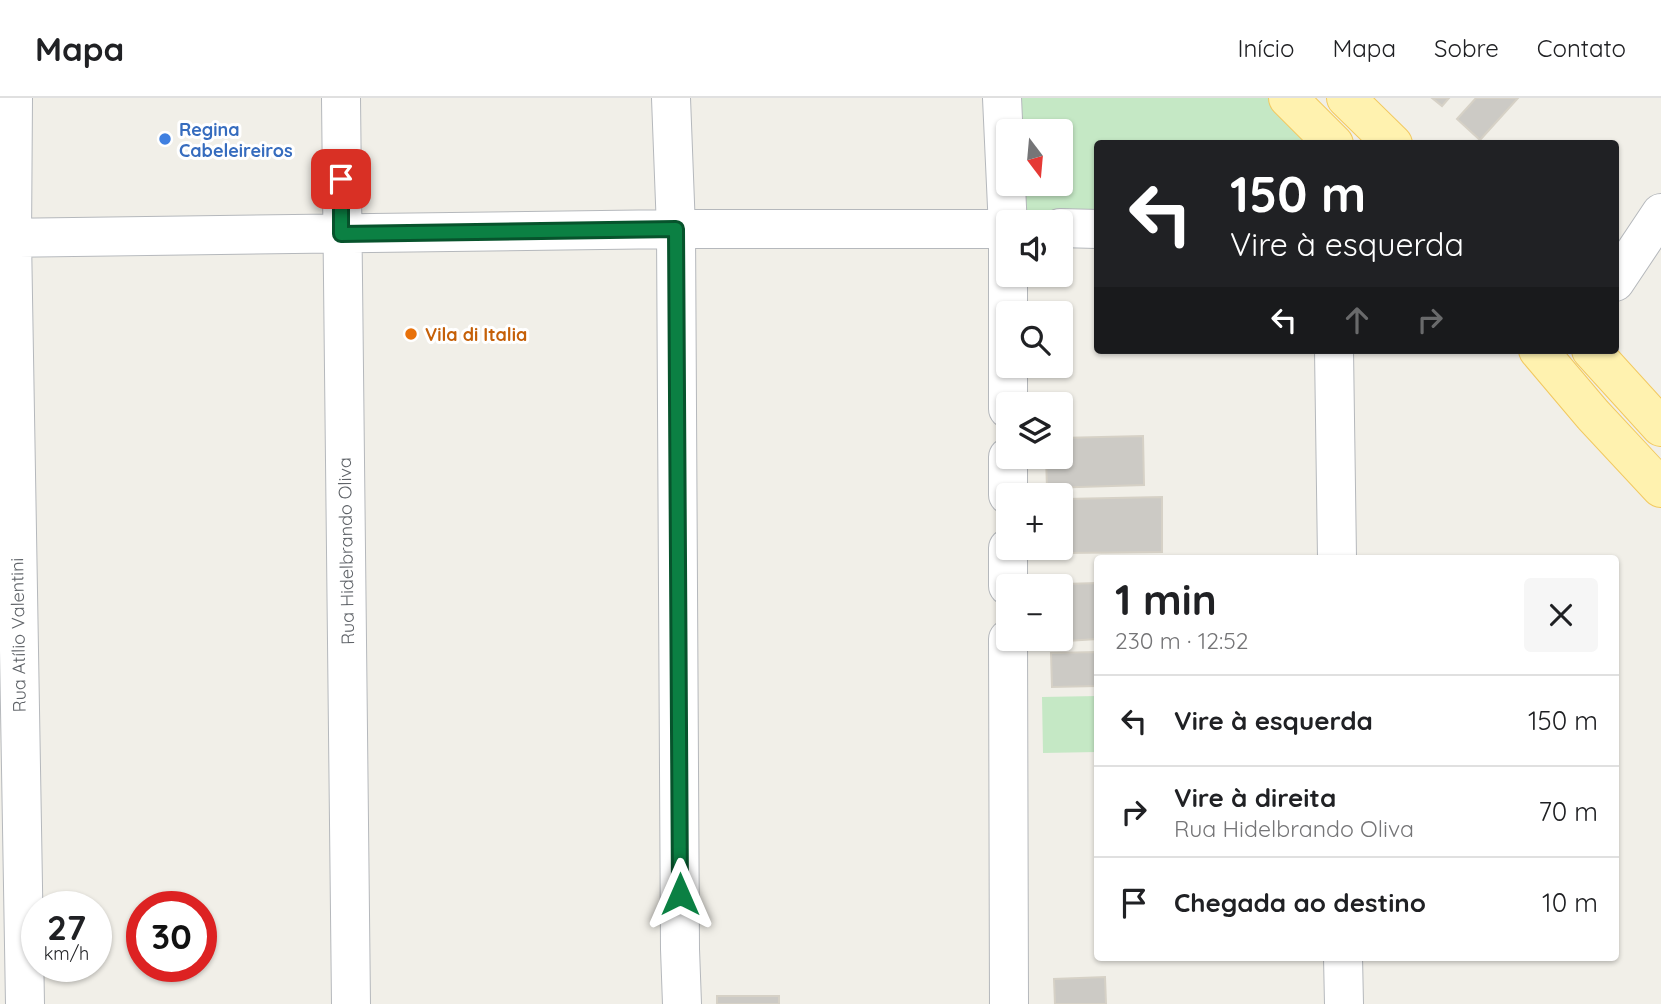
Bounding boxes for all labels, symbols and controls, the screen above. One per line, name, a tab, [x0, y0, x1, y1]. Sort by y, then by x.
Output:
text: Mapa	[35, 28, 124, 69]
text: Início	[1237, 33, 1294, 63]
text: Mapa	[1332, 33, 1396, 63]
text: Sobre	[1434, 33, 1499, 63]
text: Contato	[1537, 33, 1626, 63]
place label: Regina Cabeleireiros	[179, 118, 293, 162]
north arrow	[996, 119, 1073, 196]
map controls	[996, 119, 1073, 651]
marker: Regina Cabeleireiros	[157, 131, 173, 147]
pin	[311, 149, 371, 209]
icon: arrive	[322, 160, 360, 198]
text: 150 m	[1230, 163, 1366, 224]
icon: left	[1115, 168, 1206, 259]
button: sound	[996, 210, 1073, 287]
text: Vire à esquerda	[1230, 224, 1464, 264]
button: search	[996, 301, 1073, 378]
icon: left	[1265, 301, 1303, 339]
icon: ahead	[1338, 301, 1376, 339]
icon: right	[1411, 301, 1449, 339]
place label: Vila di Italia	[425, 323, 527, 346]
marker: Vila di Italia	[403, 326, 419, 342]
button: layers	[996, 392, 1073, 469]
street label: Rua Hidelbrando Oliva	[333, 457, 359, 645]
button: +	[996, 483, 1073, 560]
street label: Rua Atílio Valentini	[5, 557, 31, 713]
text: 1 min	[1115, 573, 1217, 626]
button: −	[996, 574, 1073, 651]
button: close	[1524, 578, 1598, 652]
text: 230 m · 12:52	[1115, 626, 1249, 655]
icon: left	[1115, 702, 1153, 740]
text: Vire à esquerda	[1174, 704, 1373, 737]
text: 150 m	[1528, 704, 1598, 737]
text: Vire à direita	[1174, 781, 1336, 814]
icon: right	[1115, 793, 1153, 831]
text: 70 m	[1538, 795, 1598, 828]
text: Rua Hidelbrando Oliva	[1174, 814, 1414, 843]
position arrow	[643, 857, 717, 931]
icon: arrive	[1115, 884, 1153, 922]
text: Chegada ao destino	[1174, 886, 1426, 919]
text: 10 m	[1542, 886, 1598, 919]
speed limit sign: 30	[126, 891, 217, 982]
text: 27	[47, 905, 86, 949]
text: km/h	[44, 942, 89, 965]

